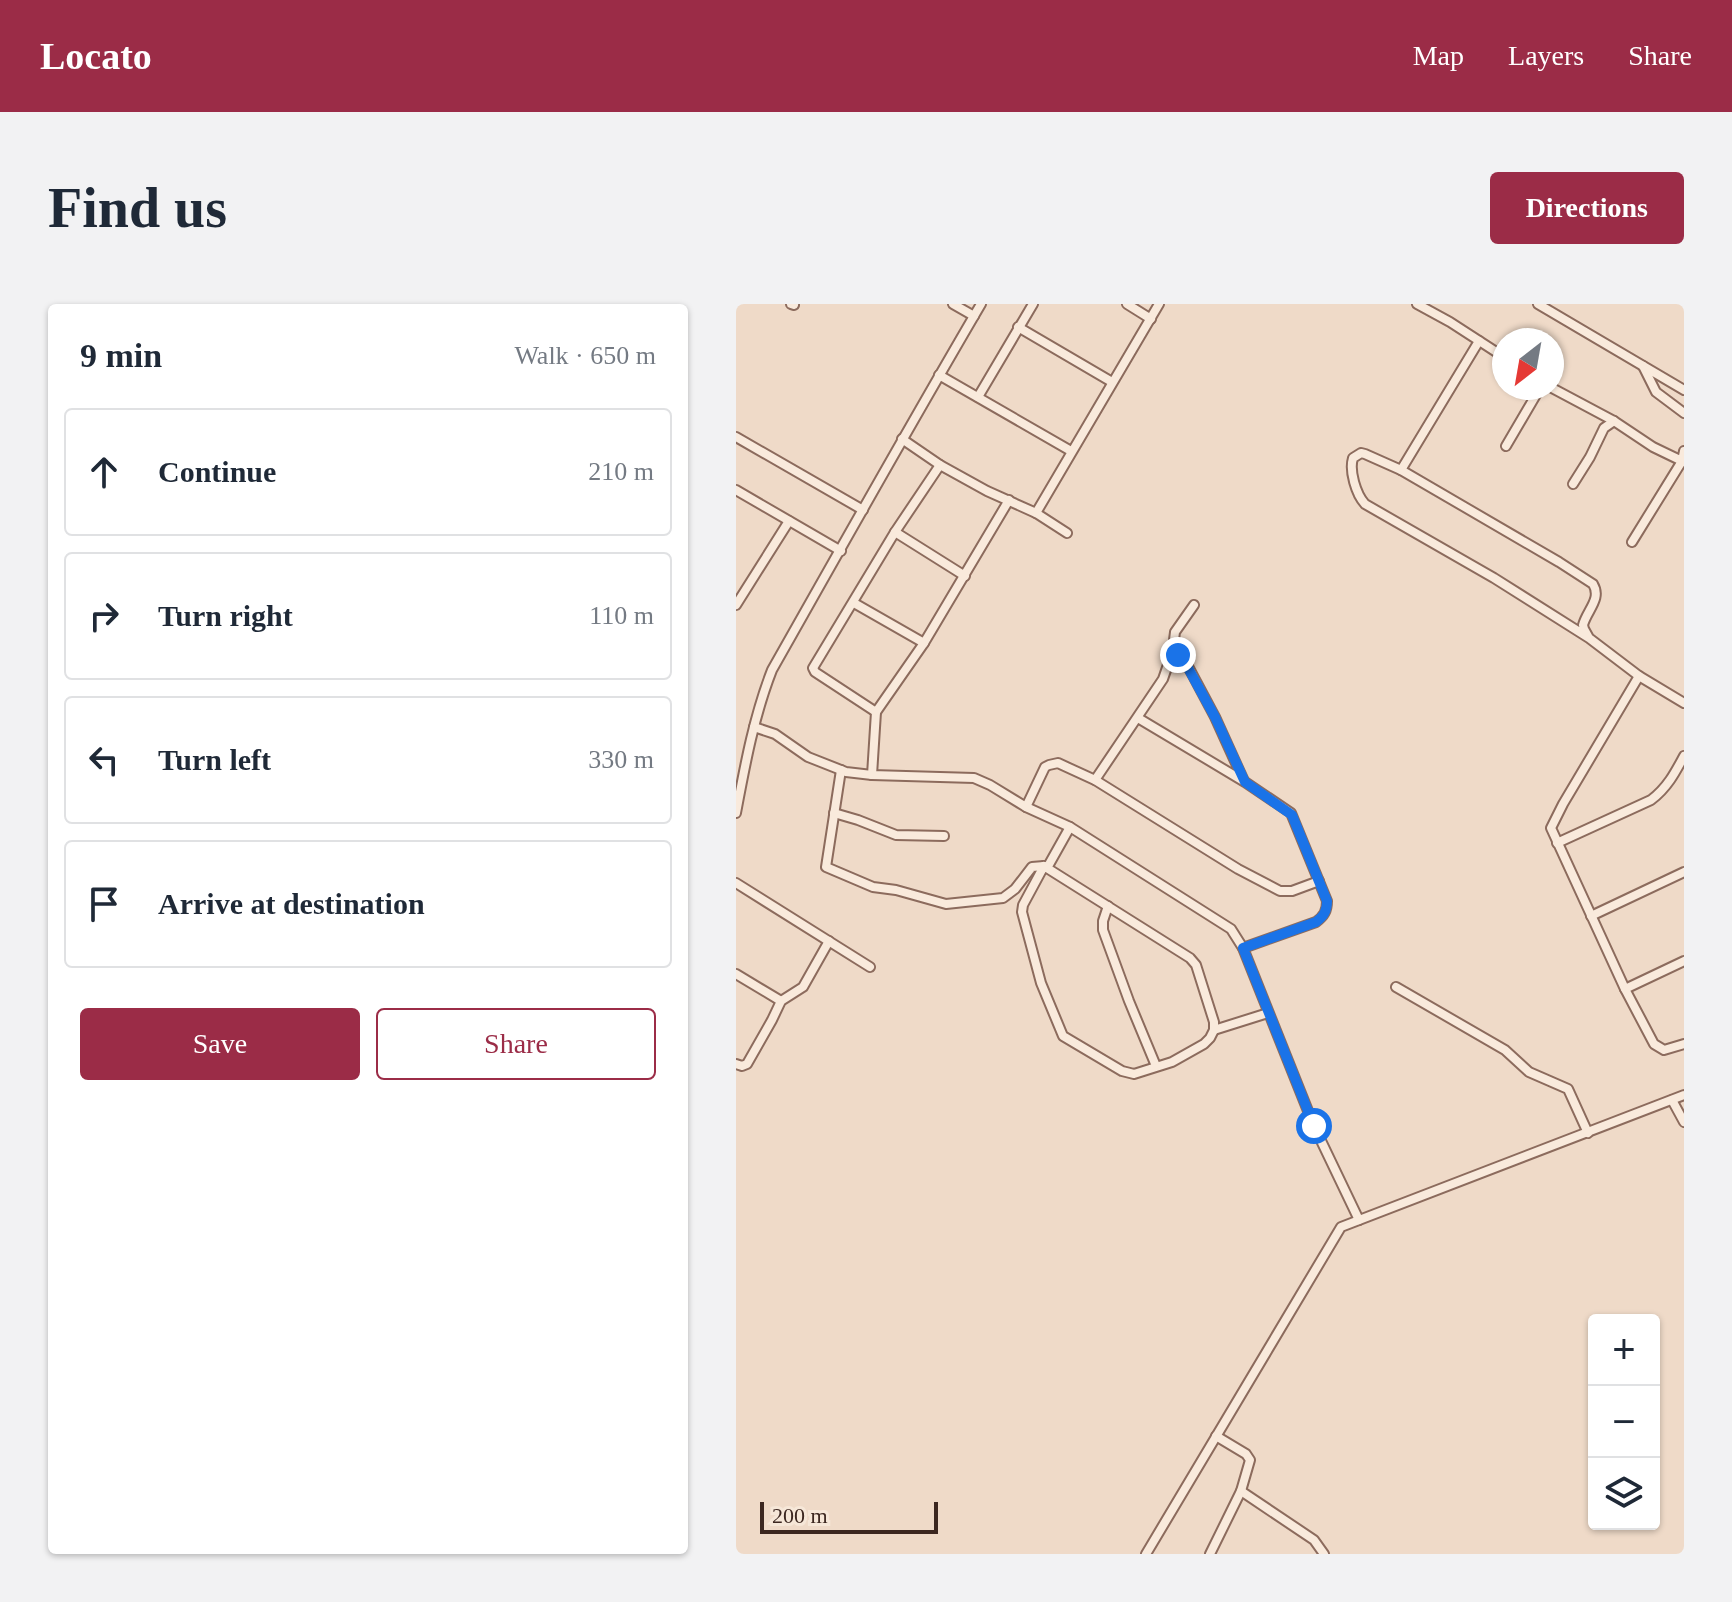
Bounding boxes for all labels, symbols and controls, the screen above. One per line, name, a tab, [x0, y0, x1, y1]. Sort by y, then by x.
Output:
text: Locato	[40, 35, 152, 77]
text: Map	[1413, 40, 1464, 71]
text: Layers	[1508, 40, 1584, 71]
text: Share	[1628, 40, 1692, 71]
button: Directions	[1490, 172, 1684, 244]
text: Find us	[48, 177, 227, 239]
north arrow	[1492, 328, 1564, 400]
text: 9 min	[80, 337, 162, 374]
text: Walk · 650 m	[514, 341, 656, 370]
icon: ahead	[82, 450, 126, 494]
text: Continue	[158, 455, 276, 488]
text: 210 m	[588, 457, 654, 486]
icon: right	[82, 594, 126, 638]
text: Turn right	[158, 599, 293, 632]
text: 110 m	[589, 601, 654, 630]
route end	[1160, 637, 1196, 673]
icon: left	[82, 738, 126, 782]
text: Turn left	[158, 743, 271, 776]
text: 330 m	[588, 745, 654, 774]
icon: arrive	[82, 882, 126, 926]
text: Arrive at destination	[158, 887, 425, 920]
button: Save	[80, 1008, 360, 1080]
button: Share	[376, 1008, 656, 1080]
route start	[1296, 1108, 1332, 1144]
map controls	[1588, 1314, 1660, 1530]
button: +	[1588, 1314, 1660, 1386]
button: −	[1588, 1386, 1660, 1458]
button: layers	[1588, 1458, 1660, 1530]
scale bar	[760, 1498, 938, 1534]
text: 200 m	[772, 1503, 828, 1528]

